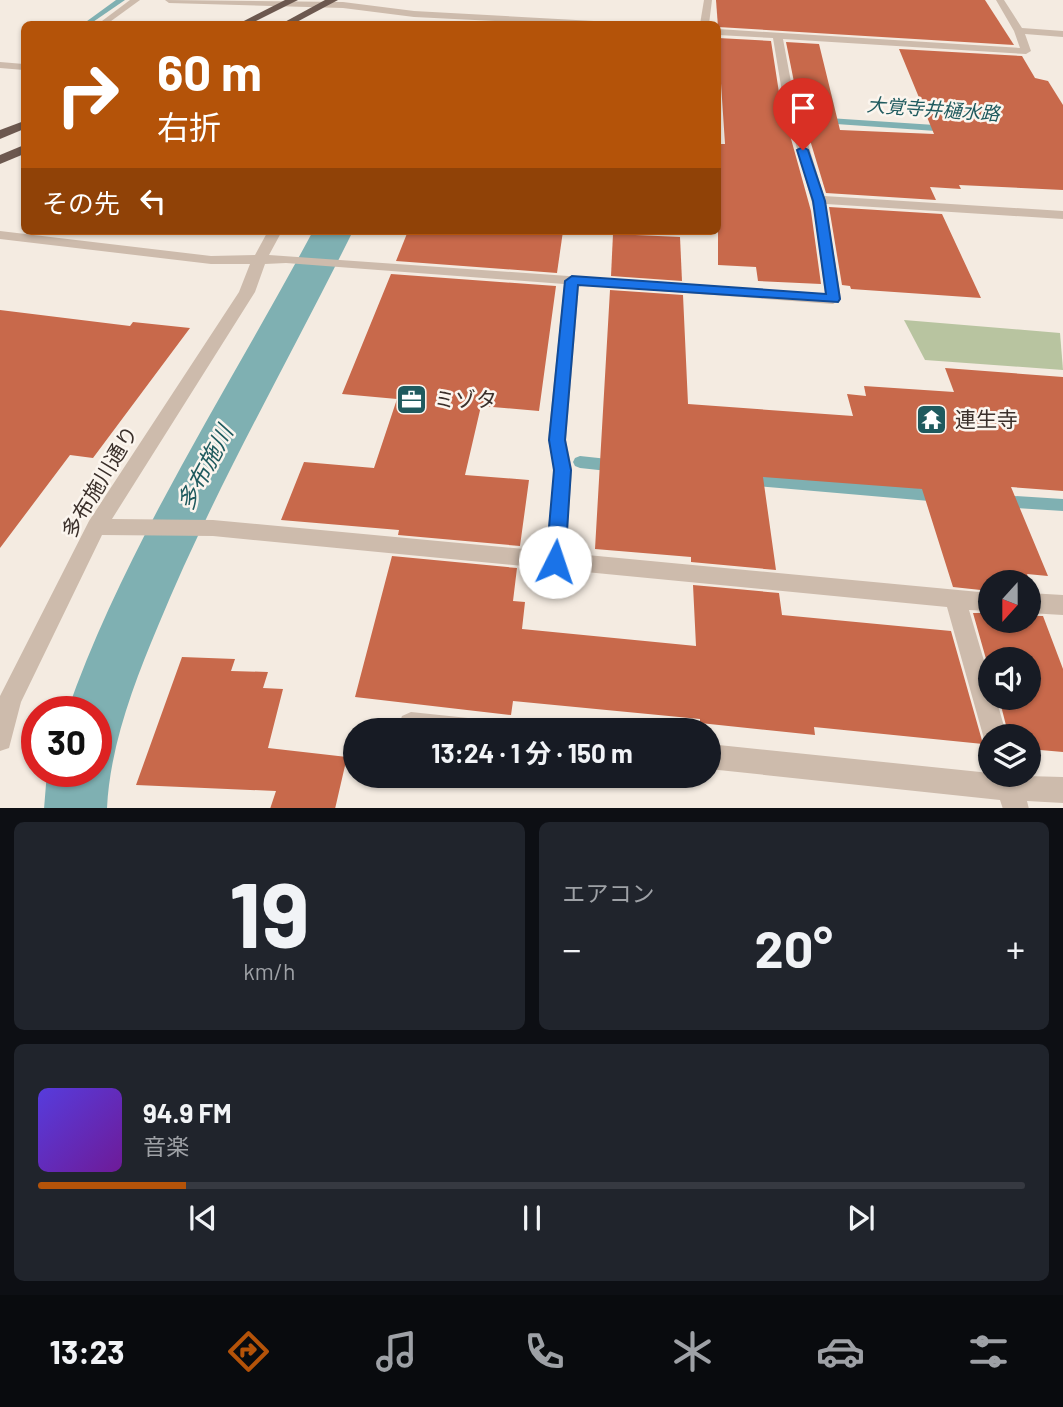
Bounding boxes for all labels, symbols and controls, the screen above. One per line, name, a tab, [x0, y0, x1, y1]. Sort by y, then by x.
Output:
text: 60 m	[157, 42, 262, 101]
icon: right	[42, 49, 133, 140]
pin	[773, 78, 833, 150]
icon: arrive	[784, 89, 822, 127]
water label: 大覚寺井樋水路	[866, 92, 1002, 125]
text: 右折	[157, 107, 221, 145]
icon: left	[134, 182, 172, 220]
text: その先	[42, 187, 120, 218]
office icon: ミゾタ	[394, 383, 428, 417]
place label: ミゾタ	[434, 386, 497, 411]
temple icon: 連生寺	[915, 403, 949, 437]
place label: 連生寺	[955, 406, 1018, 431]
water label: 多布施川	[170, 418, 239, 515]
street label: 多布施川通り	[56, 421, 142, 542]
position arrow	[518, 525, 592, 599]
north arrow	[978, 570, 1041, 634]
map controls	[978, 570, 1041, 787]
button: sound	[978, 647, 1041, 710]
speed limit sign: 30	[21, 696, 112, 787]
button: layers	[978, 724, 1041, 787]
text: 13:24 · 1 分 · 150 m	[431, 737, 633, 768]
text: 19	[229, 857, 310, 966]
text: エアコン	[563, 879, 655, 907]
text: 20°	[755, 916, 833, 978]
text: −	[563, 925, 582, 971]
text: +	[1006, 925, 1025, 971]
text: km/h	[243, 957, 295, 985]
text: 94.9 FM	[143, 1097, 232, 1128]
text: 音楽	[143, 1132, 189, 1160]
icon: previous	[184, 1199, 222, 1237]
icon: pause	[513, 1199, 551, 1237]
icon: next	[842, 1199, 880, 1237]
icon: directions	[224, 1327, 273, 1376]
icon: music	[372, 1327, 421, 1376]
icon: phone	[520, 1327, 569, 1376]
icon: climate	[668, 1327, 717, 1376]
icon: car	[816, 1327, 865, 1376]
icon: filters	[964, 1327, 1013, 1376]
text: 13:23	[50, 1332, 125, 1370]

